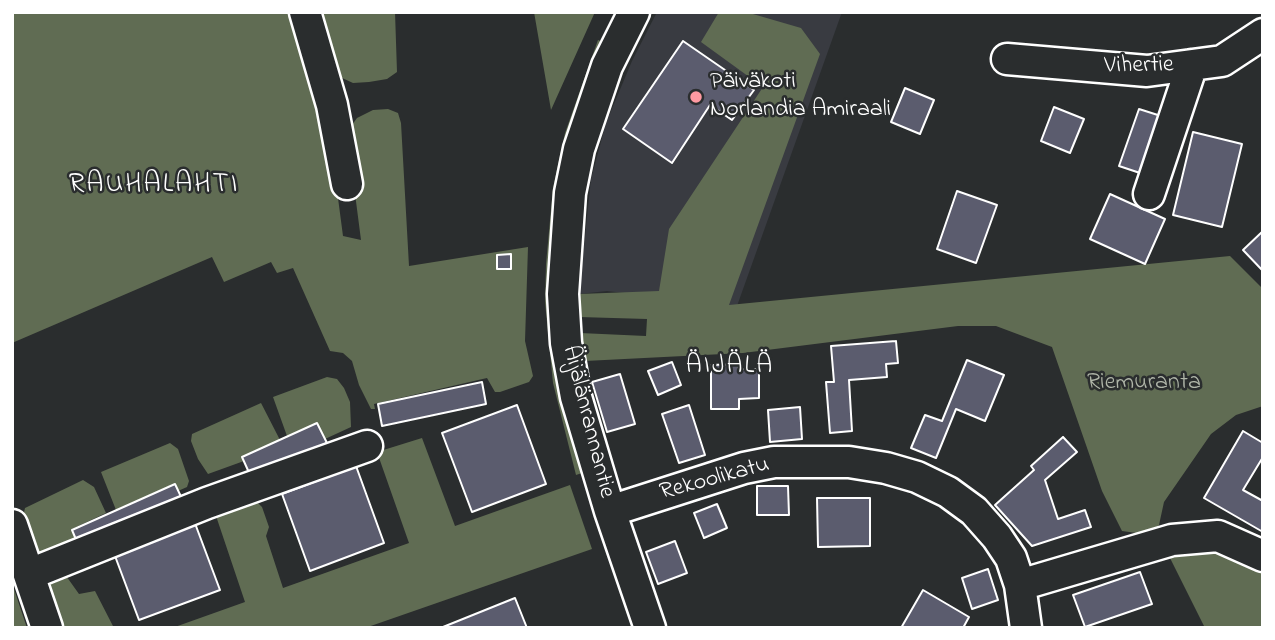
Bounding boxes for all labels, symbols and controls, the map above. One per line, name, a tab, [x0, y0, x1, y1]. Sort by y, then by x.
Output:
street label: Vihertie	[1104, 52, 1174, 82]
place label: Päiväkoti Norlandia Amiraali	[710, 69, 891, 125]
marker: Päiväkoti Norlandia Amiraali	[688, 89, 704, 105]
district label: RAUHALAHTI	[70, 169, 238, 203]
street label: Äijälänrannantie	[554, 343, 620, 501]
district label: ÄIJÄLÄ	[687, 352, 773, 384]
park label: Riemuranta	[1087, 370, 1201, 398]
street label: Rekoolikatu	[657, 452, 773, 508]

